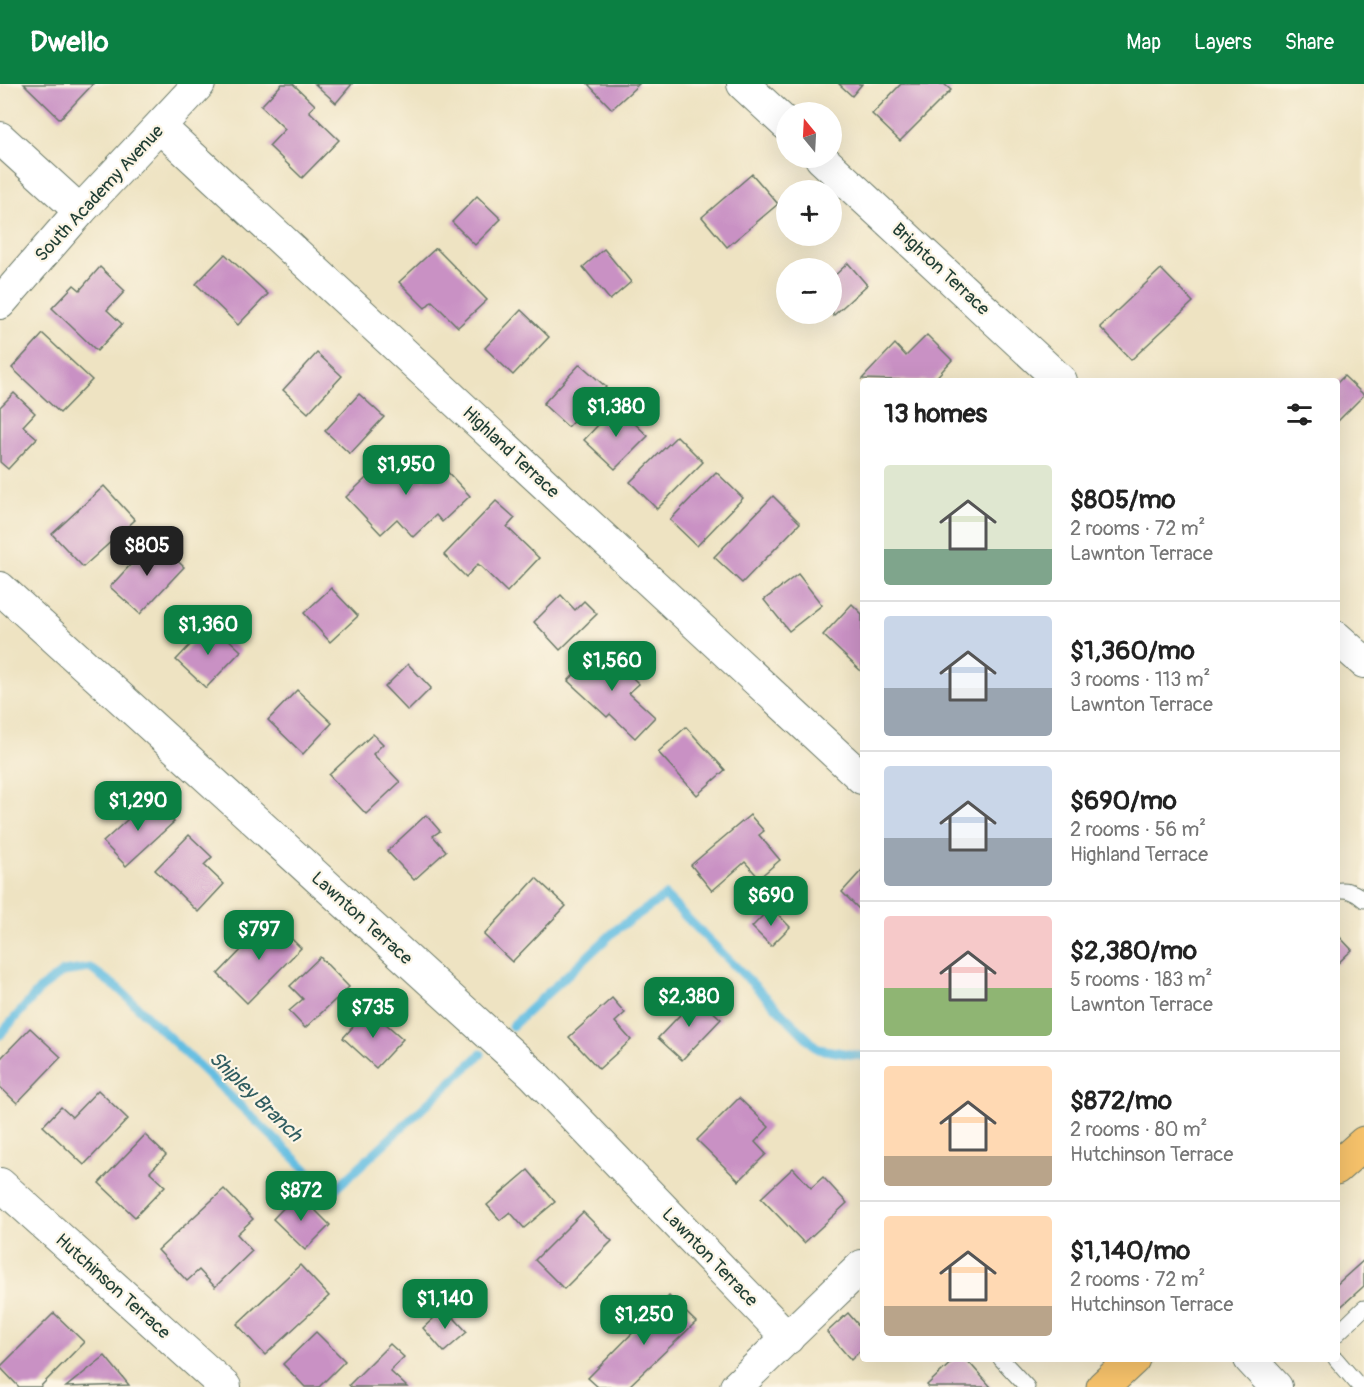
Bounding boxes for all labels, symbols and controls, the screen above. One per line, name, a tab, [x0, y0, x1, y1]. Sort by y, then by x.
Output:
text: Dwello	[30, 25, 109, 60]
text: Map	[1126, 29, 1161, 56]
text: Layers	[1194, 29, 1252, 56]
text: Share	[1285, 29, 1334, 56]
north arrow	[776, 102, 842, 168]
map controls	[776, 102, 842, 324]
street label: South Academy Avenue	[30, 120, 169, 267]
button: +	[776, 180, 842, 246]
street label: Brighton Terrace	[887, 218, 994, 321]
button: −	[776, 258, 842, 324]
pin: $1,380	[567, 387, 665, 438]
text: $1,380	[587, 394, 645, 419]
text: 13 homes	[884, 398, 987, 430]
icon: filters	[1283, 398, 1316, 431]
street label: Highland Terrace	[457, 402, 564, 503]
pin: $1,950	[357, 445, 455, 496]
text: $1,950	[377, 452, 435, 477]
text: $805/mo	[1070, 484, 1175, 516]
icon: home	[932, 489, 1004, 561]
text: 2 rooms · 72 m²	[1070, 516, 1205, 541]
pin: $805	[111, 526, 183, 577]
text: $805	[124, 533, 170, 558]
text: Lawnton Terrace	[1070, 541, 1213, 566]
pin: $1,360	[159, 605, 257, 656]
text: $1,360	[178, 612, 238, 637]
text: $1,360/mo	[1070, 635, 1195, 667]
icon: home	[932, 640, 1004, 712]
pin: $1,560	[563, 641, 661, 692]
text: $1,560	[582, 648, 642, 673]
text: 3 rooms · 113 m²	[1070, 667, 1210, 692]
text: Lawnton Terrace	[1070, 692, 1213, 717]
pin: $1,290	[89, 781, 187, 832]
text: $690/mo	[1070, 785, 1177, 817]
text: $1,290	[109, 788, 167, 813]
icon: home	[932, 790, 1004, 862]
text: 2 rooms · 56 m²	[1070, 817, 1206, 842]
text: Highland Terrace	[1070, 842, 1208, 867]
street label: Lawnton Terrace	[306, 867, 417, 970]
pin: $690	[735, 876, 807, 927]
text: $690	[748, 883, 794, 908]
pin: $797	[223, 910, 295, 961]
text: $797	[238, 917, 280, 942]
text: $2,380/mo	[1070, 935, 1197, 967]
icon: home	[932, 940, 1004, 1012]
text: 5 rooms · 183 m²	[1070, 967, 1212, 992]
pin: $2,380	[640, 977, 738, 1028]
text: $2,380	[658, 984, 720, 1009]
pin: $735	[337, 988, 409, 1039]
text: Lawnton Terrace	[1070, 992, 1213, 1017]
text: $735	[351, 995, 395, 1020]
water label: Shipley Branch	[204, 1046, 309, 1148]
text: $872/mo	[1070, 1085, 1172, 1117]
icon: home	[932, 1090, 1004, 1162]
text: 2 rooms · 80 m²	[1070, 1117, 1207, 1142]
text: Hutchinson Terrace	[1070, 1142, 1233, 1167]
pin: $872	[265, 1171, 337, 1222]
text: $872	[280, 1178, 322, 1203]
street label: Lawnton Terrace	[657, 1203, 763, 1312]
street label: Hutchinson Terrace	[50, 1229, 175, 1344]
text: $1,140/mo	[1070, 1235, 1190, 1267]
icon: home	[932, 1240, 1004, 1312]
text: 2 rooms · 72 m²	[1070, 1267, 1205, 1292]
pin: $1,140	[396, 1279, 494, 1330]
text: $1,140	[417, 1286, 473, 1311]
text: Hutchinson Terrace	[1070, 1292, 1233, 1317]
pin: $1,250	[595, 1295, 693, 1346]
text: $1,250	[614, 1302, 674, 1327]

